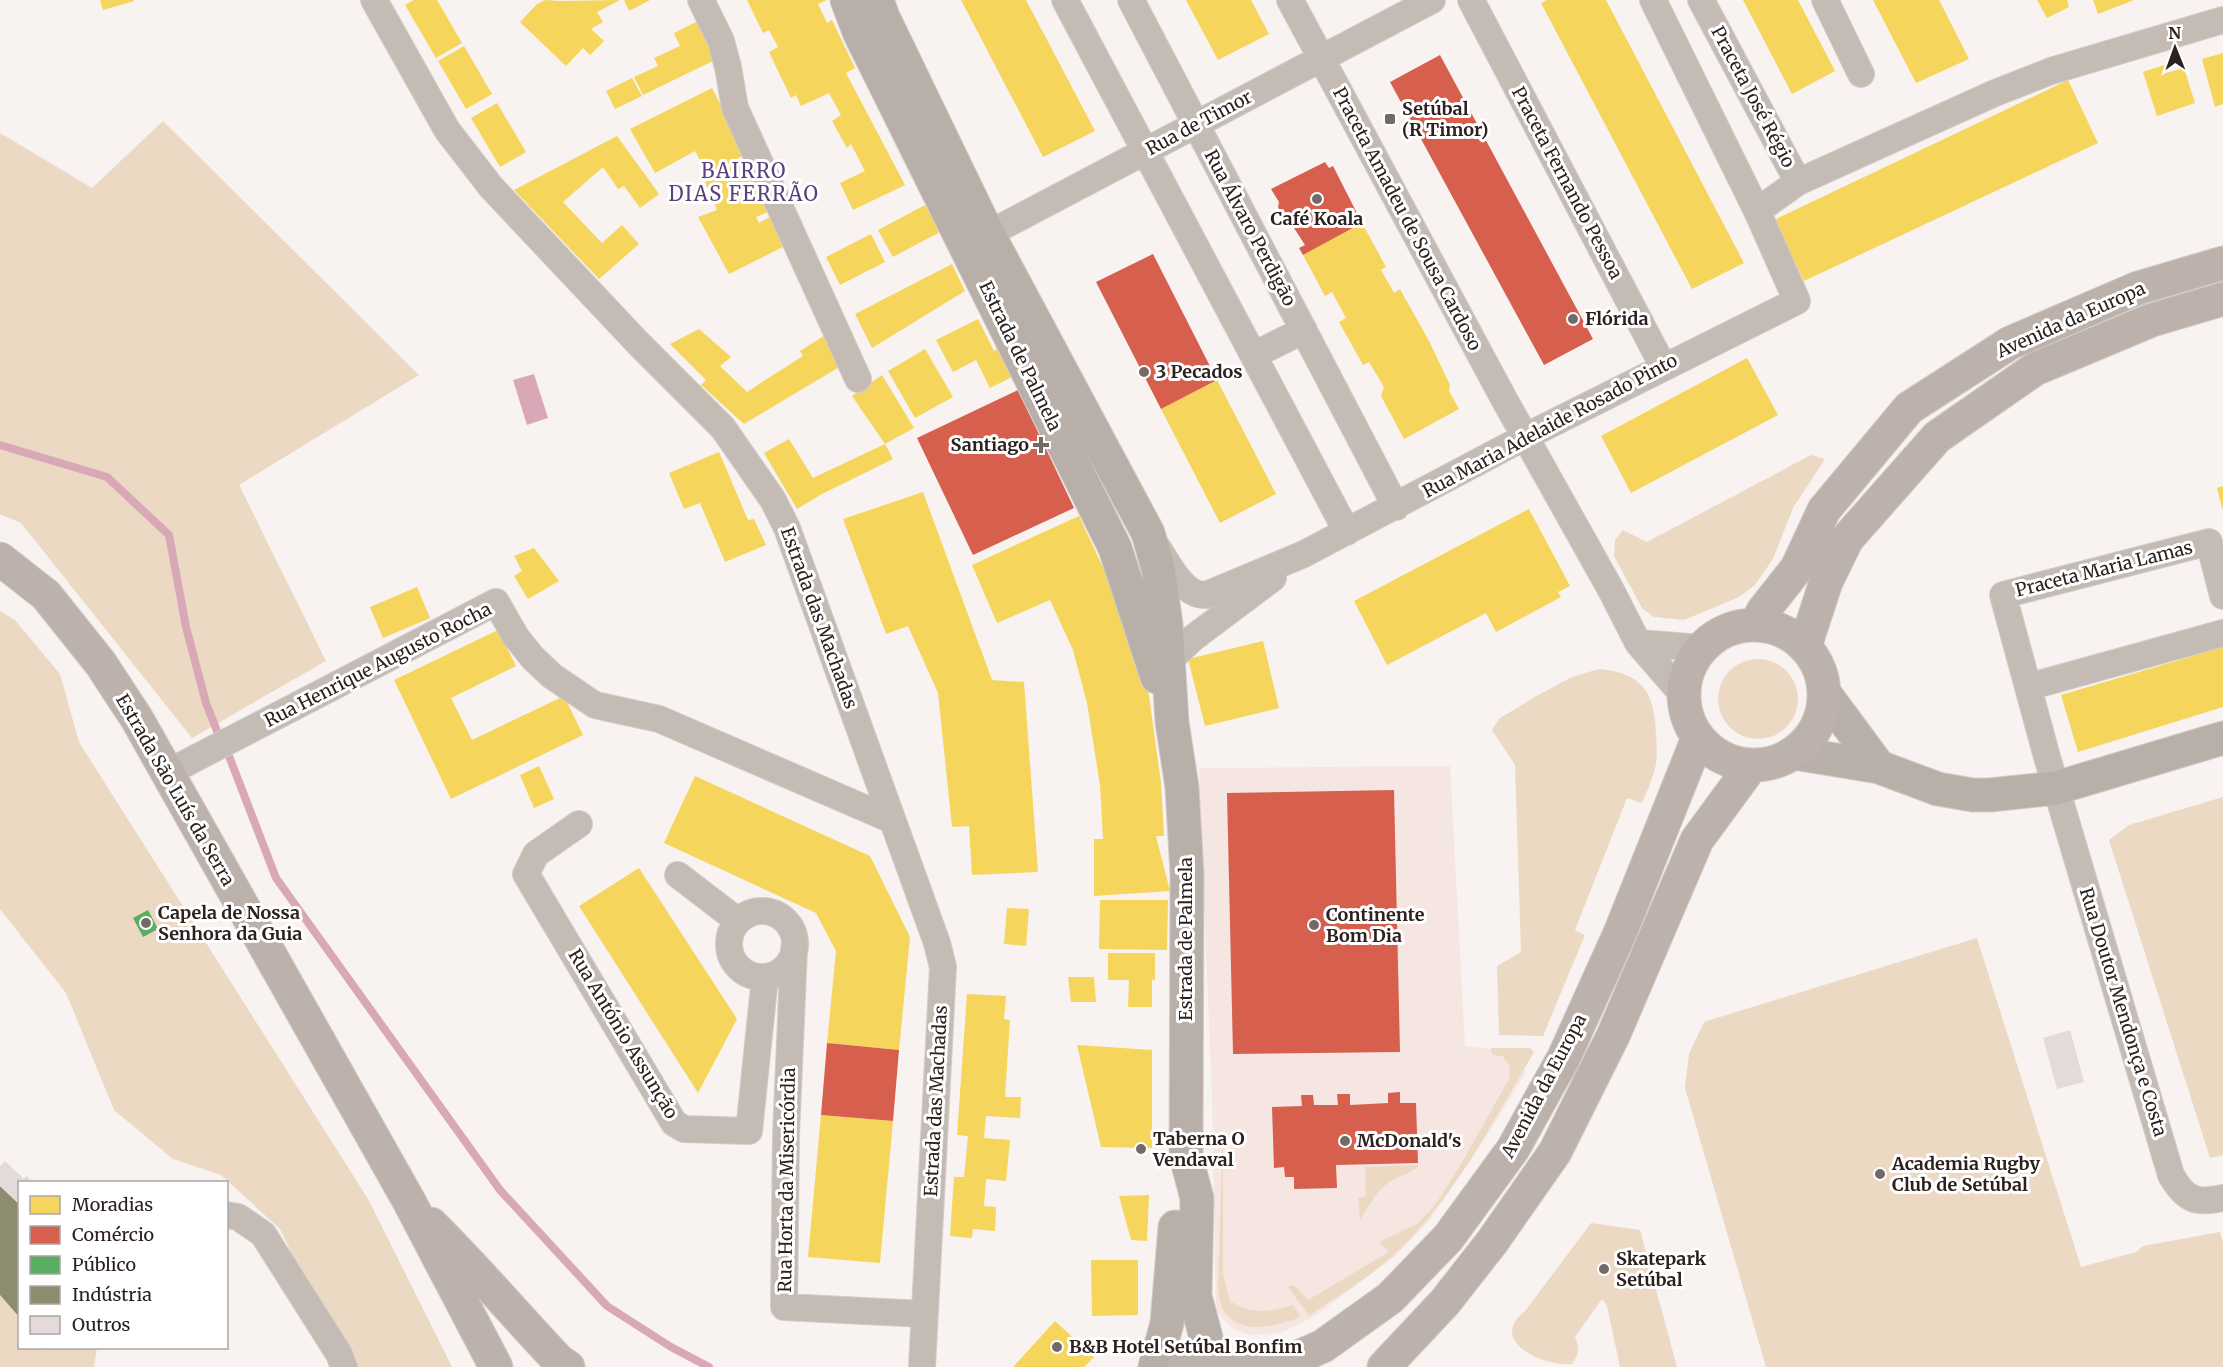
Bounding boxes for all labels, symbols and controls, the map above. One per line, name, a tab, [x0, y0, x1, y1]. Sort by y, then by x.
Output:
north arrow	[2145, 18, 2205, 78]
street label: Praceta José Régio	[1706, 22, 1800, 171]
text: N	[2168, 23, 2182, 43]
street label: Praceta Amadeu de Sousa Cardoso	[1328, 83, 1487, 354]
street label: Praceta Fernando Pessoa	[1507, 83, 1628, 283]
street label: Rua de Timor	[1142, 85, 1256, 160]
place label: Setúbal (R Timor)	[1402, 97, 1488, 141]
marker: Setúbal (R Timor)	[1383, 112, 1397, 126]
street label: Rua Álvaro Perdigão	[1200, 146, 1301, 310]
district label: BAIRRO DIAS FERRÃO	[669, 158, 819, 206]
marker: Café Koala	[1310, 192, 1324, 206]
place label: Café Koala	[1271, 207, 1363, 230]
street label: Avenida da Europa	[1992, 276, 2149, 363]
street label: Estrada de Palmela	[974, 277, 1067, 435]
place label: Flórida	[1585, 307, 1648, 330]
marker: Flórida	[1566, 312, 1580, 326]
street label: Rua Maria Adelaide Rosado Pinto	[1419, 348, 1681, 503]
place label: 3 Pecados	[1156, 360, 1243, 383]
marker: 3 Pecados	[1137, 365, 1151, 379]
place label: Santiago	[951, 433, 1029, 456]
marker: Santiago	[1034, 438, 1048, 452]
street label: Estrada das Machadas	[776, 524, 863, 712]
street label: Praceta Maria Lamas	[2013, 535, 2195, 602]
street label: Rua Henrique Augusto Rocha	[260, 597, 496, 732]
street label: Estrada São Luís da Serra	[111, 690, 240, 890]
street label: Estrada de Palmela	[1174, 857, 1197, 1021]
street label: Rua Doutor Mendonça e Costa	[2075, 885, 2172, 1139]
place label: Capela de Nossa Senhora da Guia	[158, 901, 302, 945]
place label: Continente Bom Dia	[1326, 903, 1425, 947]
marker: Capela de Nossa Senhora da Guia	[139, 916, 153, 930]
marker: Continente Bom Dia	[1307, 918, 1321, 932]
street label: Rua António Assunção	[564, 945, 683, 1123]
street label: Estrada das Machadas	[919, 1005, 952, 1197]
street label: Avenida da Europa	[1495, 1009, 1591, 1163]
street label: Rua Horta da Misericórdia	[773, 1067, 800, 1293]
place label: Taberna O Vendaval	[1152, 1127, 1245, 1171]
place label: McDonald's	[1357, 1129, 1461, 1152]
marker: McDonald's	[1338, 1134, 1352, 1148]
marker: Taberna O Vendaval	[1134, 1142, 1148, 1156]
place label: Academia Rugby Club de Setúbal	[1891, 1152, 2040, 1196]
marker: Academia Rugby Club de Setúbal	[1873, 1167, 1887, 1181]
legend	[18, 1181, 228, 1349]
text: Moradias	[72, 1193, 153, 1216]
text: Comércio	[72, 1223, 154, 1246]
place label: Skatepark Setúbal	[1616, 1247, 1706, 1291]
text: Público	[72, 1253, 136, 1276]
marker: Skatepark Setúbal	[1597, 1262, 1611, 1276]
text: Indústria	[72, 1283, 152, 1306]
text: Outros	[72, 1313, 131, 1336]
place label: B&B Hotel Setúbal Bonfim	[1069, 1335, 1302, 1358]
marker: B&B Hotel Setúbal Bonfim	[1050, 1340, 1064, 1354]

